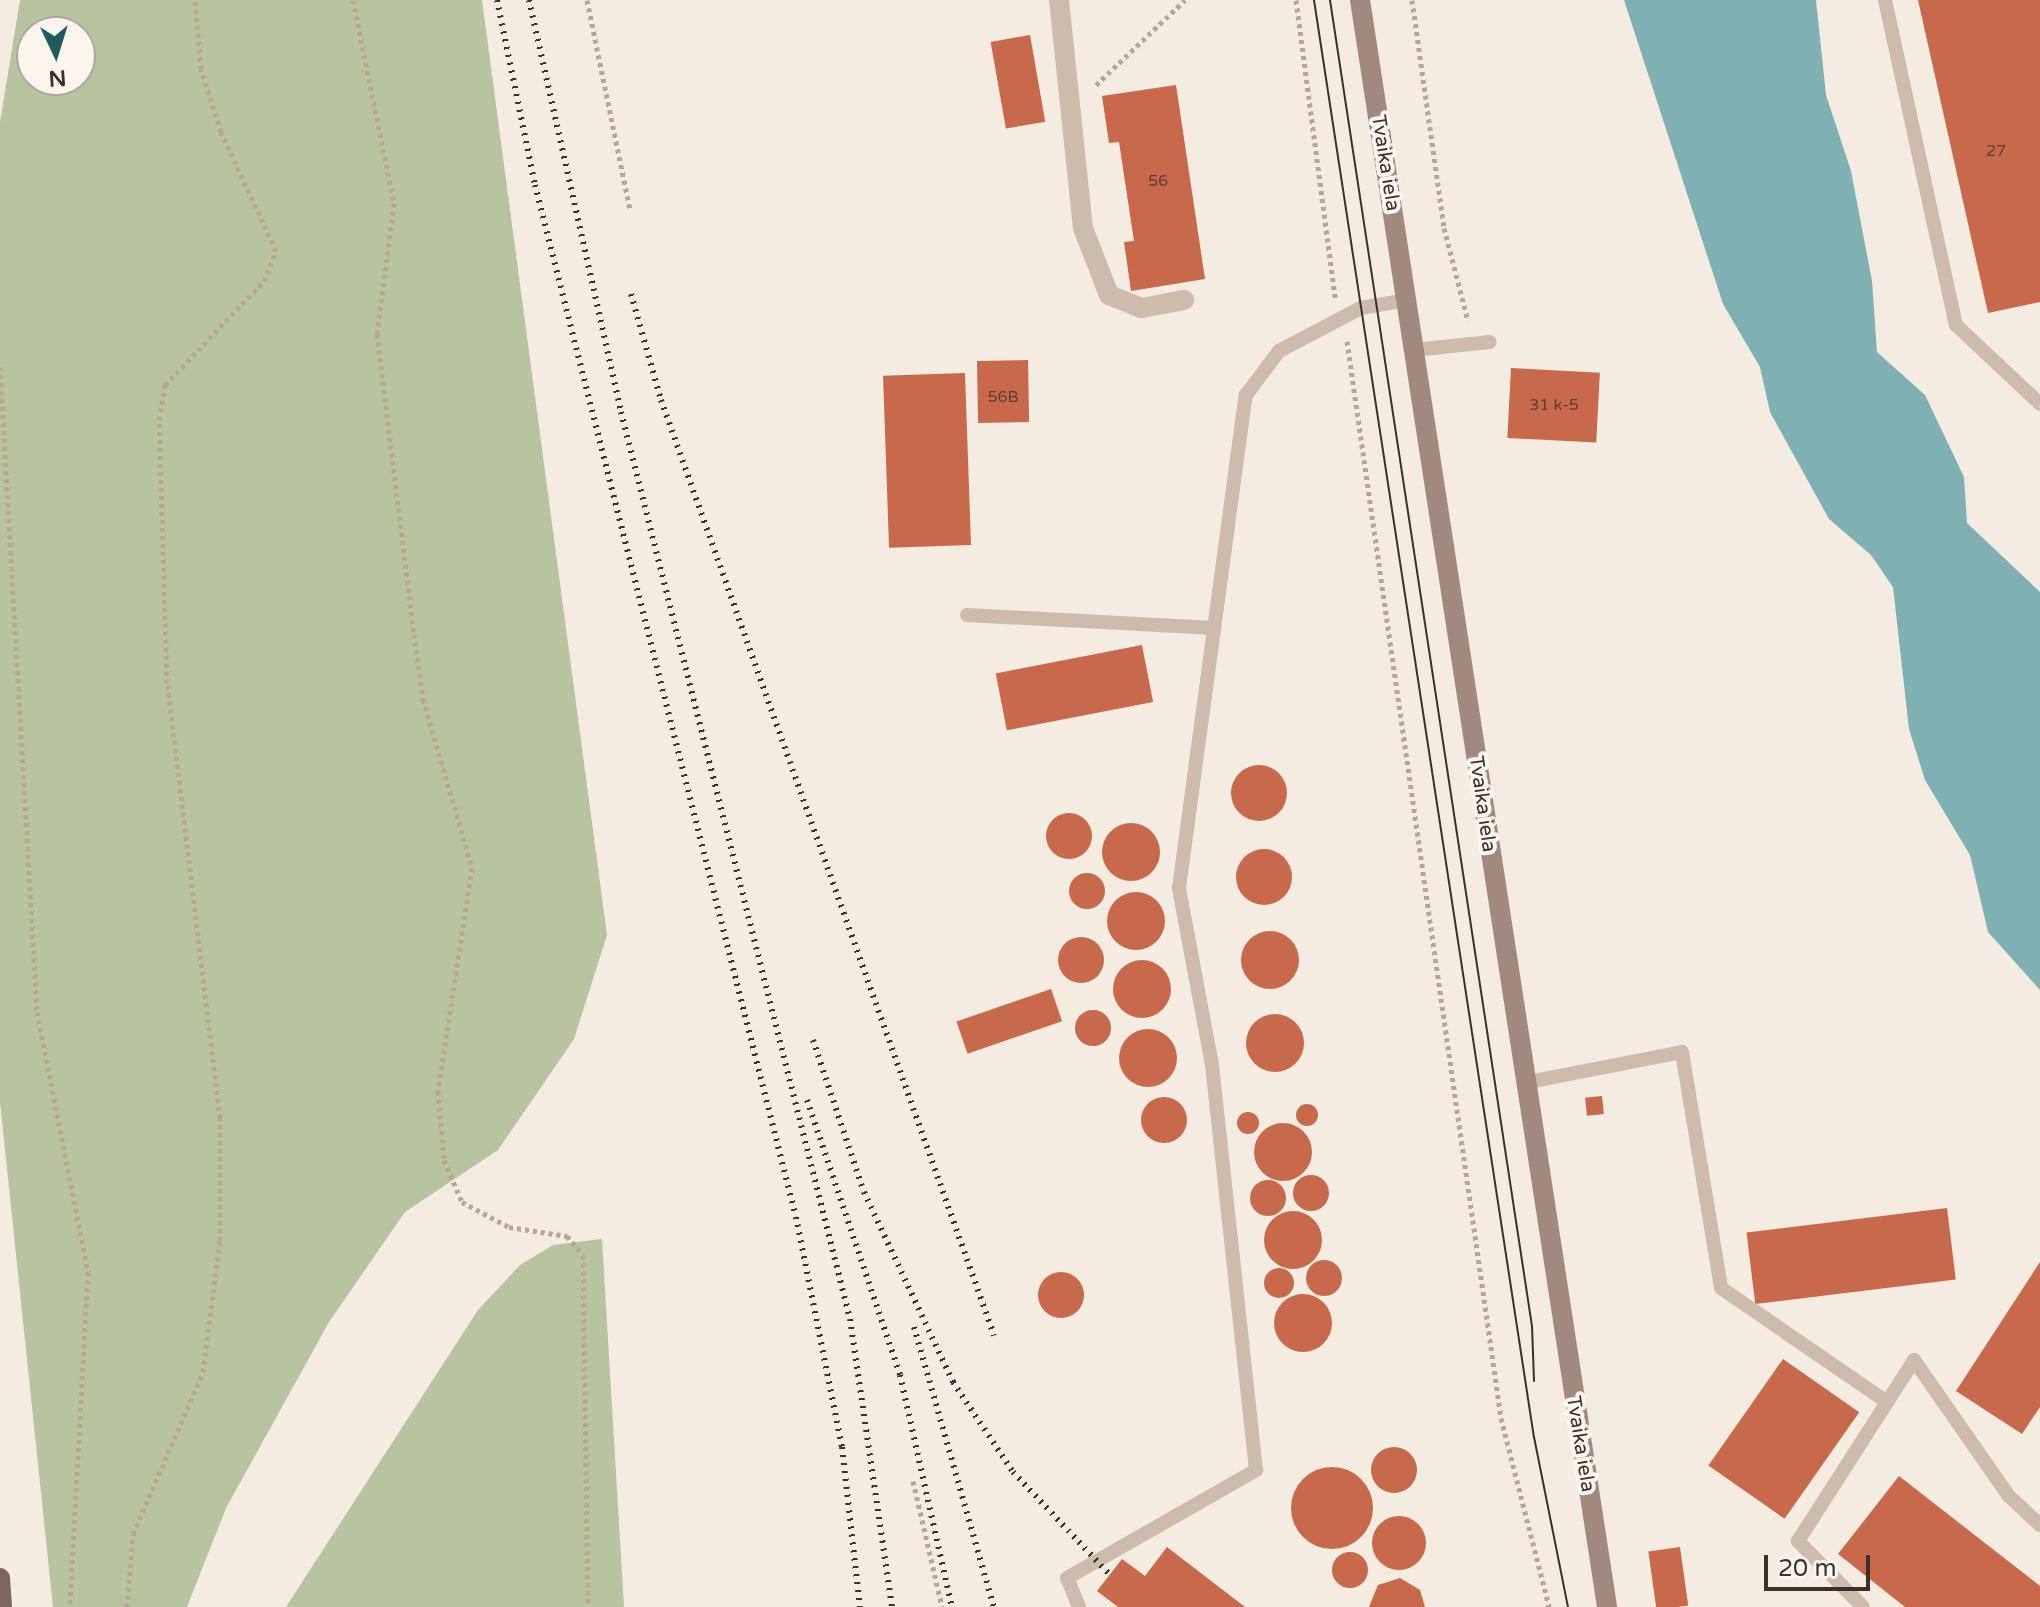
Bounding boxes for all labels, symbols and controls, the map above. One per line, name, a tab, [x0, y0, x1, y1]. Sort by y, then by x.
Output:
north arrow	[16, 16, 96, 96]
text: N	[48, 64, 67, 92]
street label: Tvaika iela	[1366, 113, 1404, 213]
house number: 27	[1986, 141, 2006, 161]
house number: 56	[1148, 171, 1168, 191]
house number: 56B	[987, 387, 1019, 407]
house number: 31 k-5	[1529, 395, 1579, 415]
street label: Tvaika iela	[1463, 754, 1501, 854]
street label: Tvaika iela	[1561, 1394, 1599, 1494]
scale bar	[1768, 1539, 1874, 1589]
text: 20 m	[1778, 1554, 1836, 1583]

